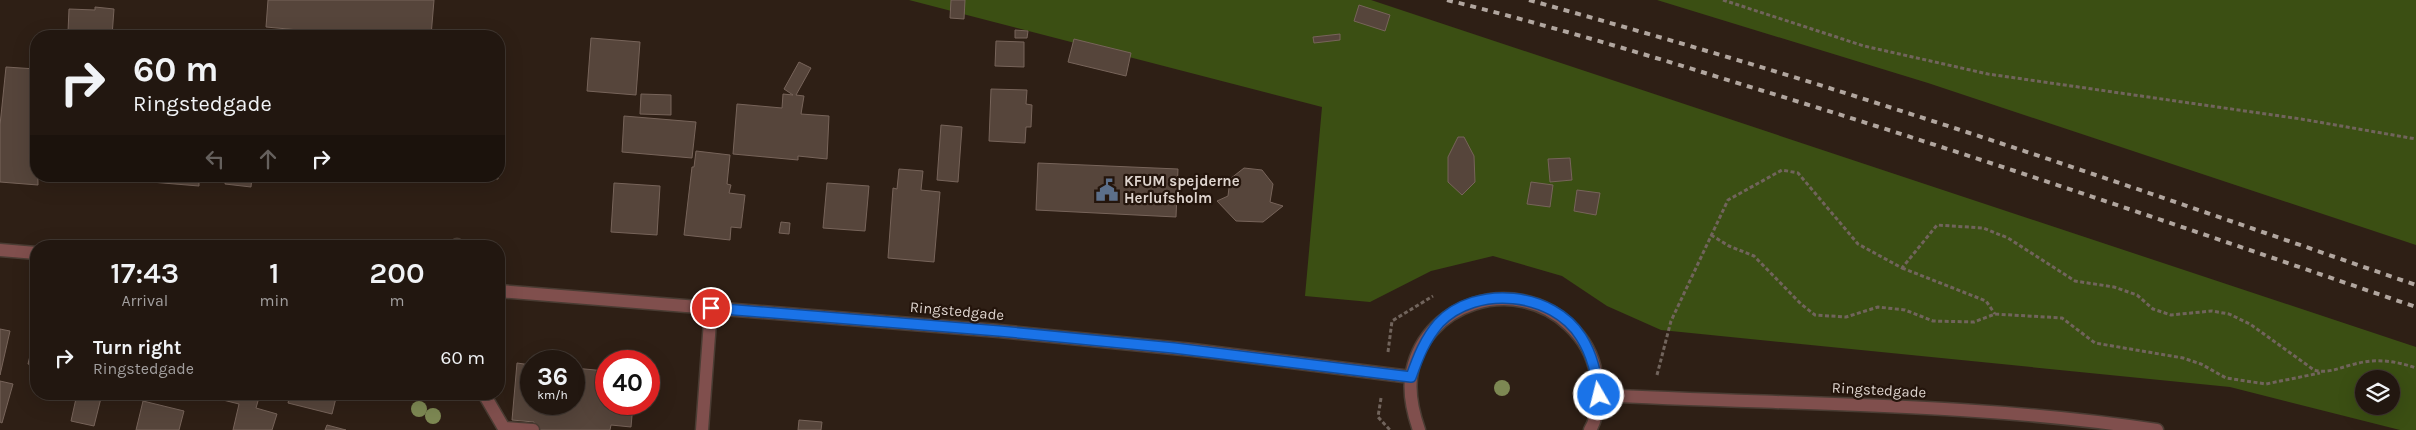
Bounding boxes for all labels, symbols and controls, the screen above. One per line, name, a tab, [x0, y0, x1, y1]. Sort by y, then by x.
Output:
text: 60 m	[133, 49, 218, 90]
icon: right	[50, 50, 115, 115]
text: Ringstedgade	[133, 91, 272, 117]
icon: left	[201, 145, 229, 173]
icon: ahead	[254, 145, 282, 173]
icon: right	[307, 145, 335, 173]
place label: KFUM spejderne Herlufsholm	[1124, 172, 1240, 207]
public building icon: KFUM spejderne Herlufsholm	[1094, 177, 1120, 203]
text: 17:43	[110, 255, 179, 291]
text: 1	[269, 255, 280, 291]
text: 200	[369, 255, 425, 291]
pin	[690, 287, 732, 329]
text: Arrival	[121, 291, 168, 310]
text: min	[260, 291, 289, 310]
text: m	[390, 291, 404, 310]
icon: arrive	[697, 294, 725, 322]
street label: Ringstedgade	[909, 298, 1005, 324]
text: Turn right	[93, 337, 182, 359]
icon: right	[50, 344, 78, 372]
text: 60 m	[441, 347, 485, 369]
speed limit sign: 40	[595, 350, 660, 415]
text: Ringstedgade	[93, 359, 194, 378]
text: 36	[537, 362, 568, 391]
position arrow	[1572, 368, 1624, 420]
map controls	[2355, 370, 2400, 415]
button: layers	[2355, 370, 2400, 415]
street label: Ringstedgade	[1831, 379, 1927, 401]
text: km/h	[537, 388, 568, 402]

